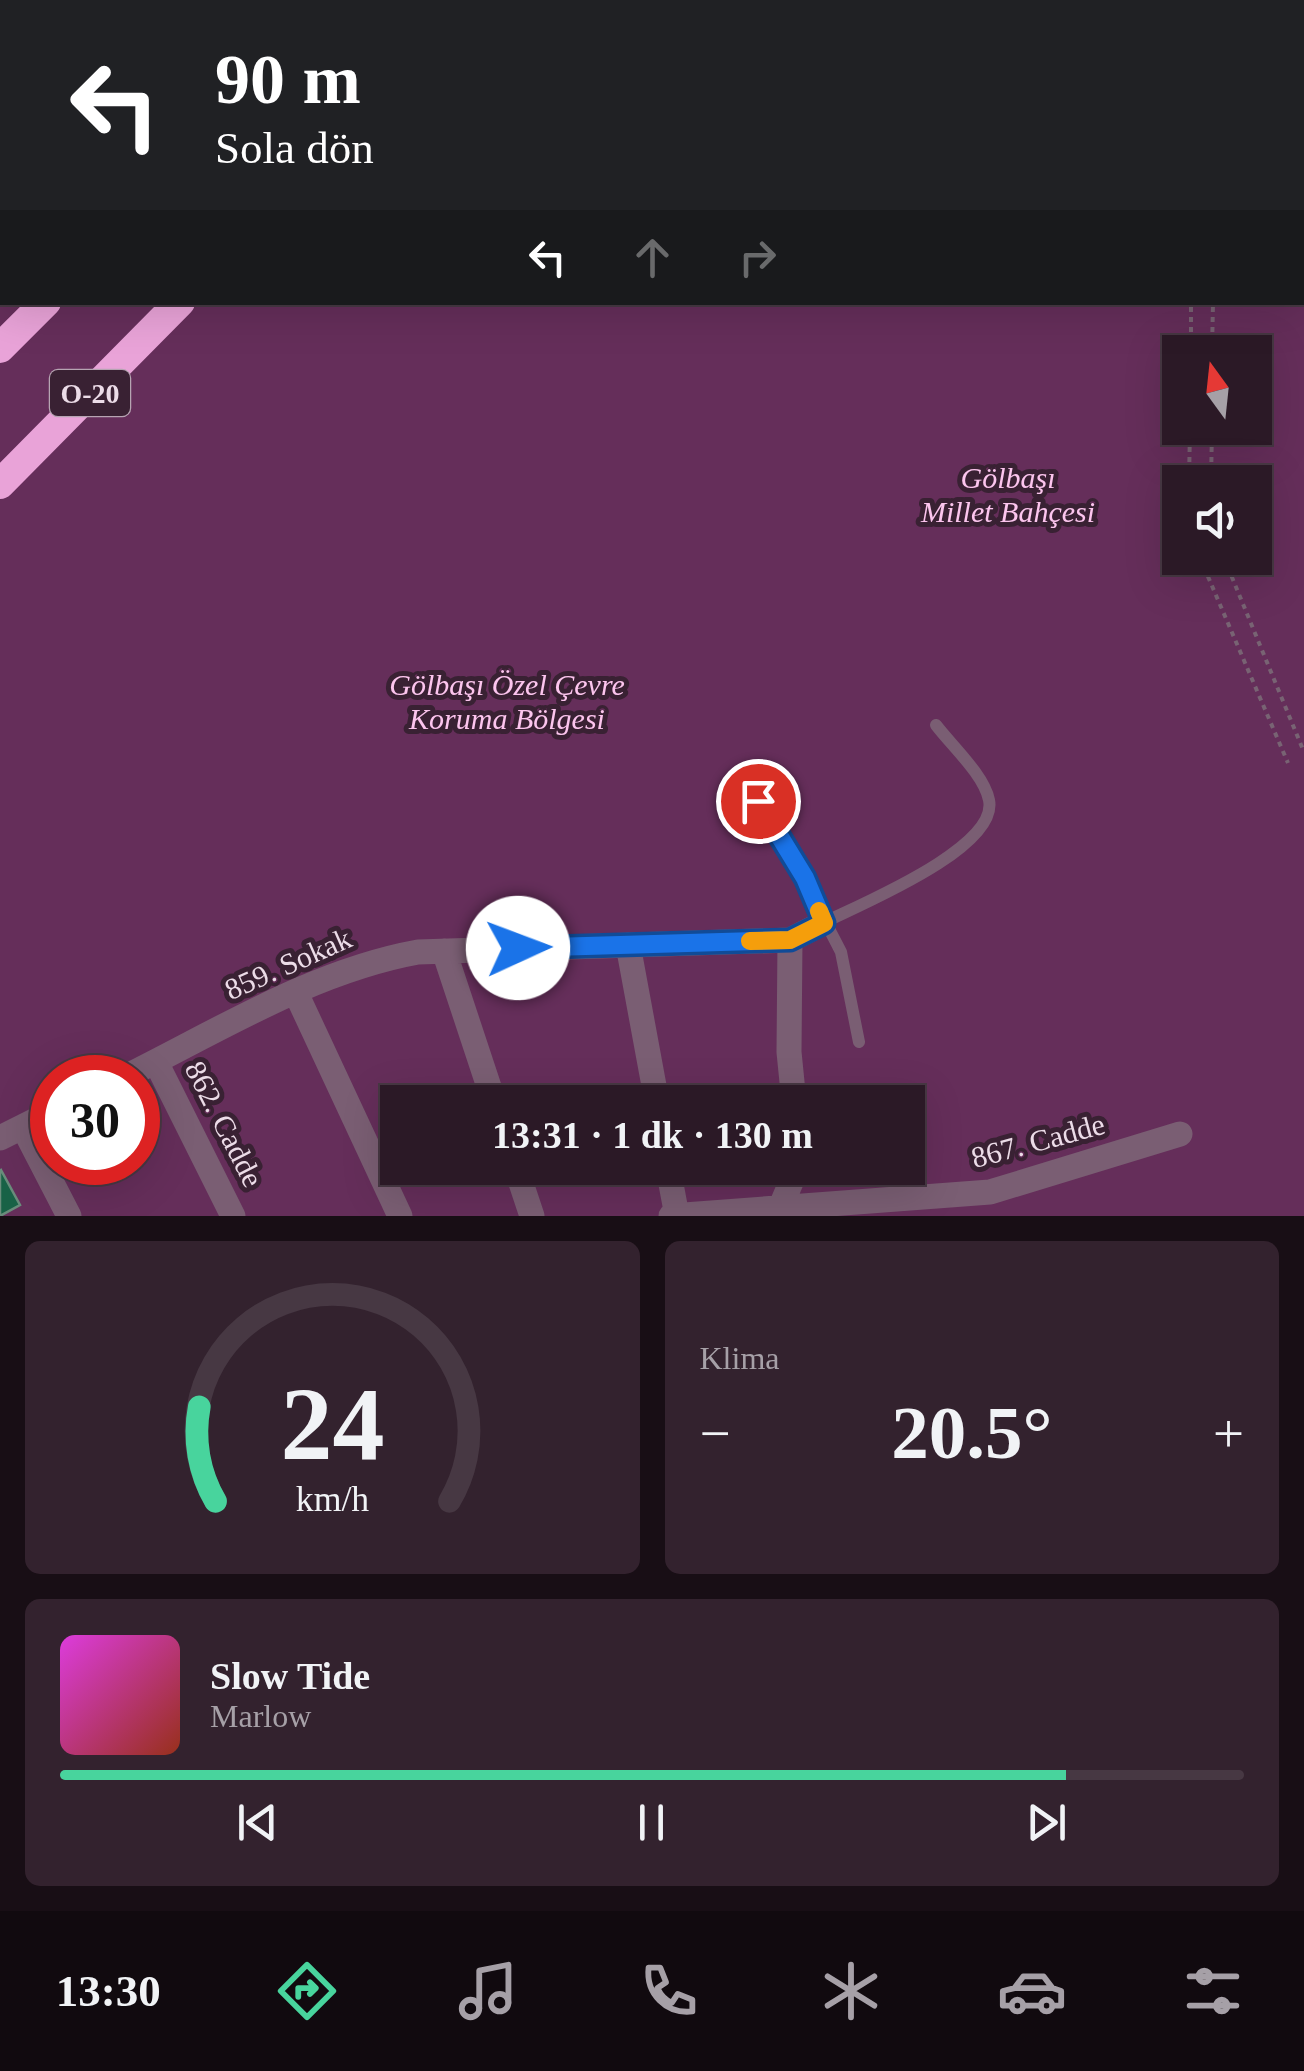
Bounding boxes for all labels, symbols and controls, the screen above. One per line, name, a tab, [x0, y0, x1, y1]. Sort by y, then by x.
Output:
icon: left	[50, 40, 180, 170]
text: 90 m	[215, 41, 361, 118]
text: Sola dön	[215, 123, 374, 173]
icon: left	[520, 230, 575, 285]
icon: ahead	[625, 230, 680, 285]
icon: right	[730, 230, 785, 285]
north arrow	[1162, 335, 1272, 445]
map controls	[1162, 335, 1272, 575]
road number: O-20	[50, 370, 130, 416]
park label: Gölbaşı Millet Bahçesi	[920, 461, 1095, 528]
button: sound	[1162, 465, 1272, 575]
park label: Gölbaşı Özel Çevre Koruma Bölgesi	[389, 668, 625, 735]
pin	[716, 759, 801, 844]
icon: arrive	[731, 774, 786, 829]
position arrow	[466, 896, 570, 1000]
street label: 859. Sokak	[219, 921, 356, 1006]
speed limit sign: 30	[30, 1055, 160, 1185]
street label: 862. Cadde	[179, 1055, 270, 1192]
street label: 867. Cadde	[968, 1107, 1108, 1174]
text: 13:31 · 1 dk · 130 m	[492, 1114, 813, 1156]
text: Klima	[700, 1340, 779, 1376]
text: 24	[280, 1366, 384, 1481]
text: 20.5°	[891, 1391, 1052, 1474]
text: −	[700, 1403, 731, 1464]
text: +	[1213, 1403, 1244, 1464]
text: km/h	[296, 1479, 369, 1519]
text: Slow Tide	[210, 1655, 370, 1697]
text: Marlow	[210, 1698, 311, 1734]
icon: previous	[230, 1795, 285, 1850]
icon: pause	[624, 1795, 679, 1850]
icon: next	[1019, 1795, 1074, 1850]
icon: directions	[272, 1956, 342, 2026]
icon: music	[453, 1956, 523, 2026]
icon: phone	[634, 1956, 704, 2026]
icon: climate	[816, 1956, 886, 2026]
icon: car	[997, 1956, 1067, 2026]
icon: filters	[1178, 1956, 1248, 2026]
text: 13:30	[56, 1966, 161, 2016]

